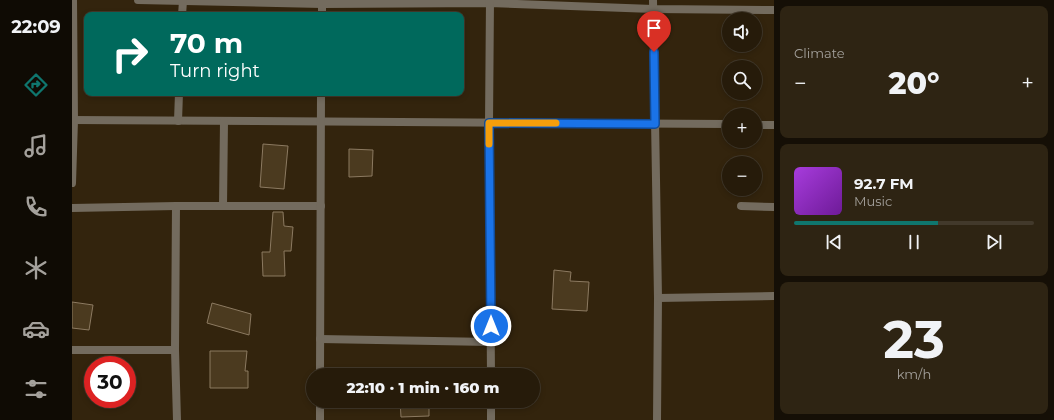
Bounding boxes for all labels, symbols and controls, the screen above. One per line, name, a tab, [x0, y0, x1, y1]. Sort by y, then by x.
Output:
pin	[637, 11, 671, 52]
map controls	[722, 12, 762, 196]
button: sound	[722, 12, 762, 52]
text: 22:09	[11, 16, 61, 38]
icon: arrive	[643, 17, 665, 39]
text: 70 m	[170, 26, 243, 60]
icon: right	[104, 28, 156, 80]
text: Climate	[794, 45, 845, 61]
text: Turn right	[170, 60, 260, 82]
button: search	[722, 60, 762, 100]
text: 20°	[888, 65, 940, 102]
text: −	[794, 70, 807, 97]
text: +	[1021, 70, 1034, 97]
icon: directions	[22, 71, 50, 99]
button: +	[722, 108, 762, 148]
icon: music	[22, 132, 50, 160]
button: −	[722, 156, 762, 196]
text: 92.7 FM	[854, 174, 914, 193]
icon: phone	[22, 193, 50, 221]
text: Music	[854, 193, 892, 209]
icon: previous	[823, 231, 845, 253]
icon: pause	[903, 231, 925, 253]
icon: next	[983, 231, 1005, 253]
icon: climate	[22, 254, 50, 282]
position arrow	[470, 305, 512, 347]
text: 23	[883, 308, 945, 371]
icon: car	[22, 315, 50, 343]
speed limit sign: 30	[84, 356, 136, 408]
text: km/h	[897, 366, 931, 382]
icon: filters	[22, 375, 50, 403]
text: 22:10 · 1 min · 160 m	[346, 378, 500, 397]

